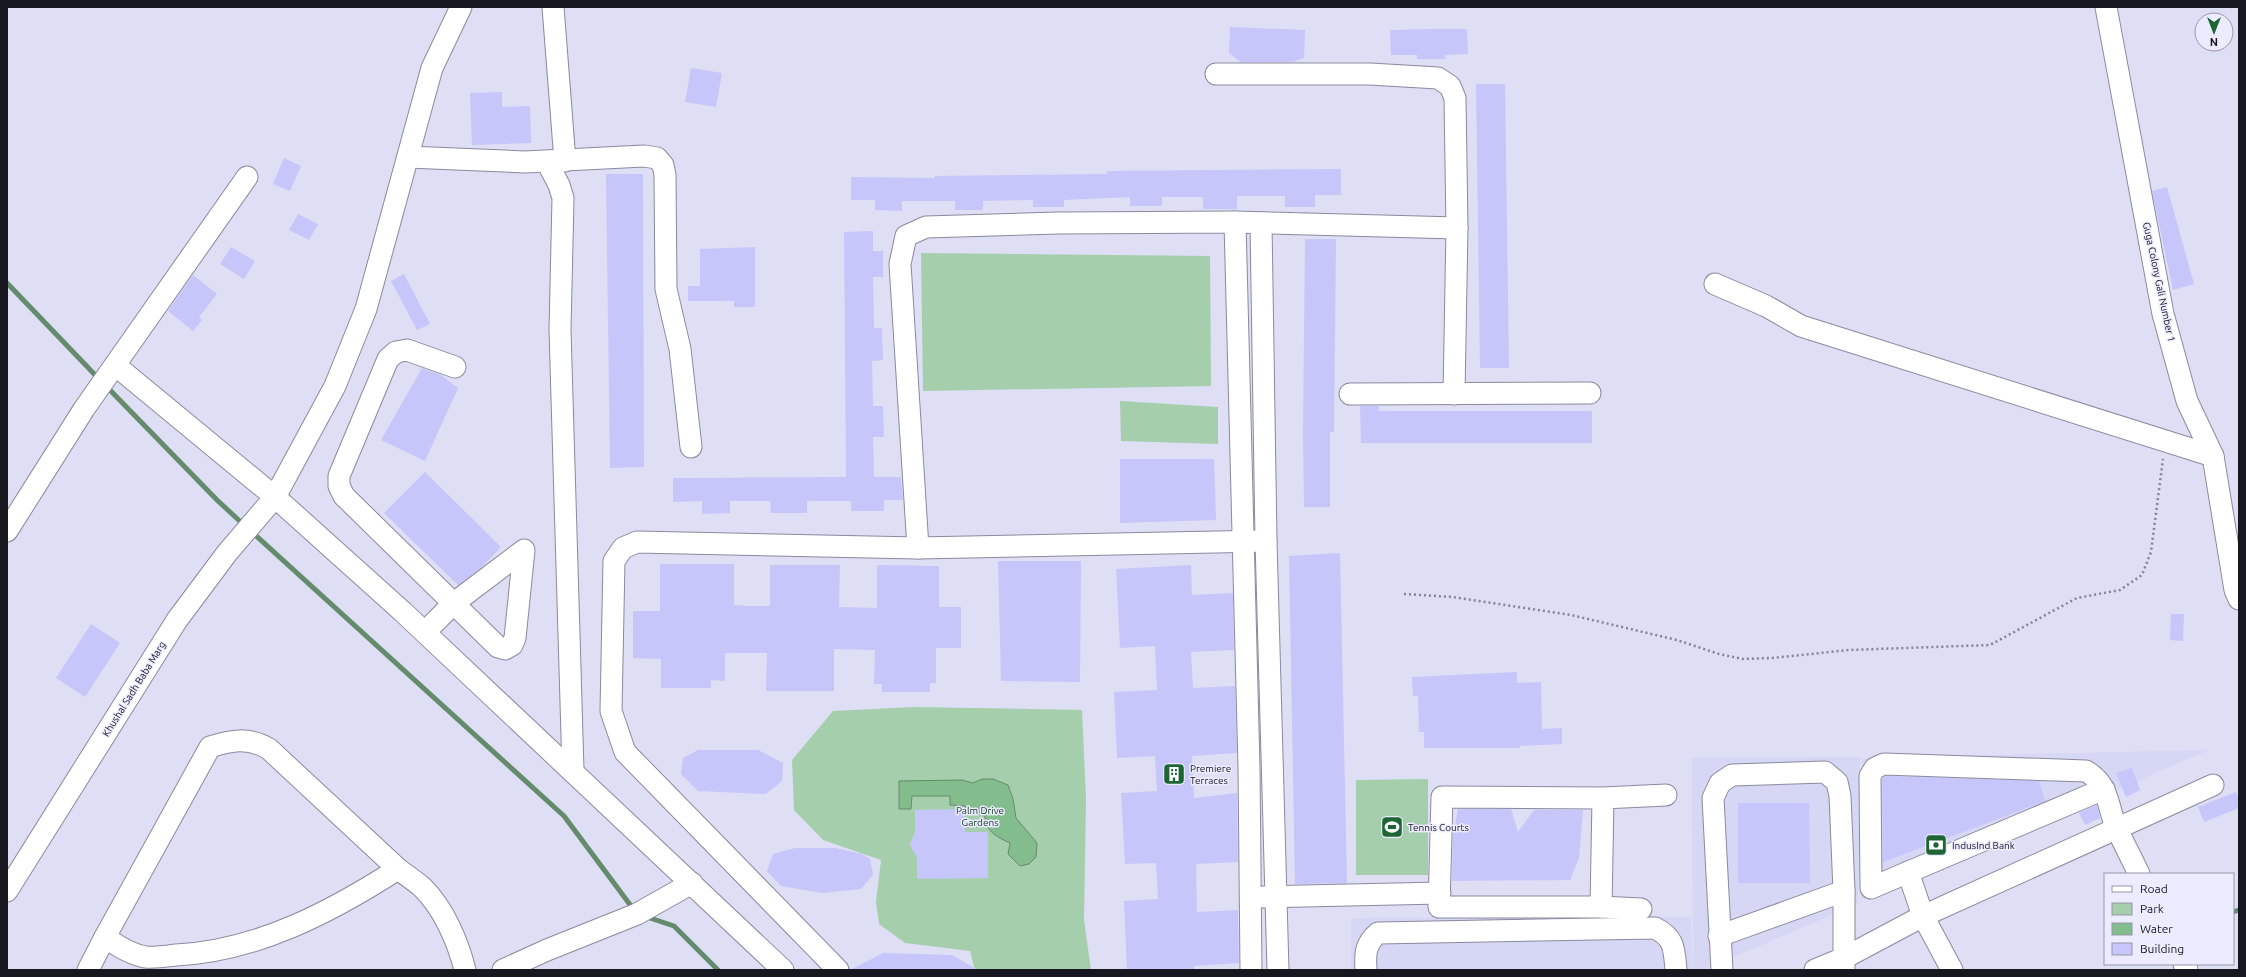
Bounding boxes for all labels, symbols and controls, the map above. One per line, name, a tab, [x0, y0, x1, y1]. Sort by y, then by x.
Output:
north arrow	[2194, 12, 2234, 52]
text: N	[2210, 36, 2218, 48]
street label: Guga Colony Gali Number 1	[2141, 221, 2177, 343]
street label: Khushal Sadh Baba Marg	[100, 639, 168, 739]
building icon: Premiere Terraces	[1161, 761, 1187, 787]
place label: Premiere Terraces	[1190, 763, 1231, 786]
park label: Palm Drive Gardens	[956, 805, 1004, 828]
sports icon: Tennis Courts	[1379, 814, 1405, 840]
place label: Tennis Courts	[1408, 822, 1469, 833]
bank icon: IndusInd Bank	[1923, 832, 1949, 858]
place label: IndusInd Bank	[1952, 840, 2015, 851]
legend	[2104, 873, 2234, 965]
text: Road	[2140, 882, 2168, 895]
text: Park	[2140, 902, 2164, 915]
text: Water	[2140, 922, 2173, 935]
text: Building	[2140, 942, 2184, 955]

